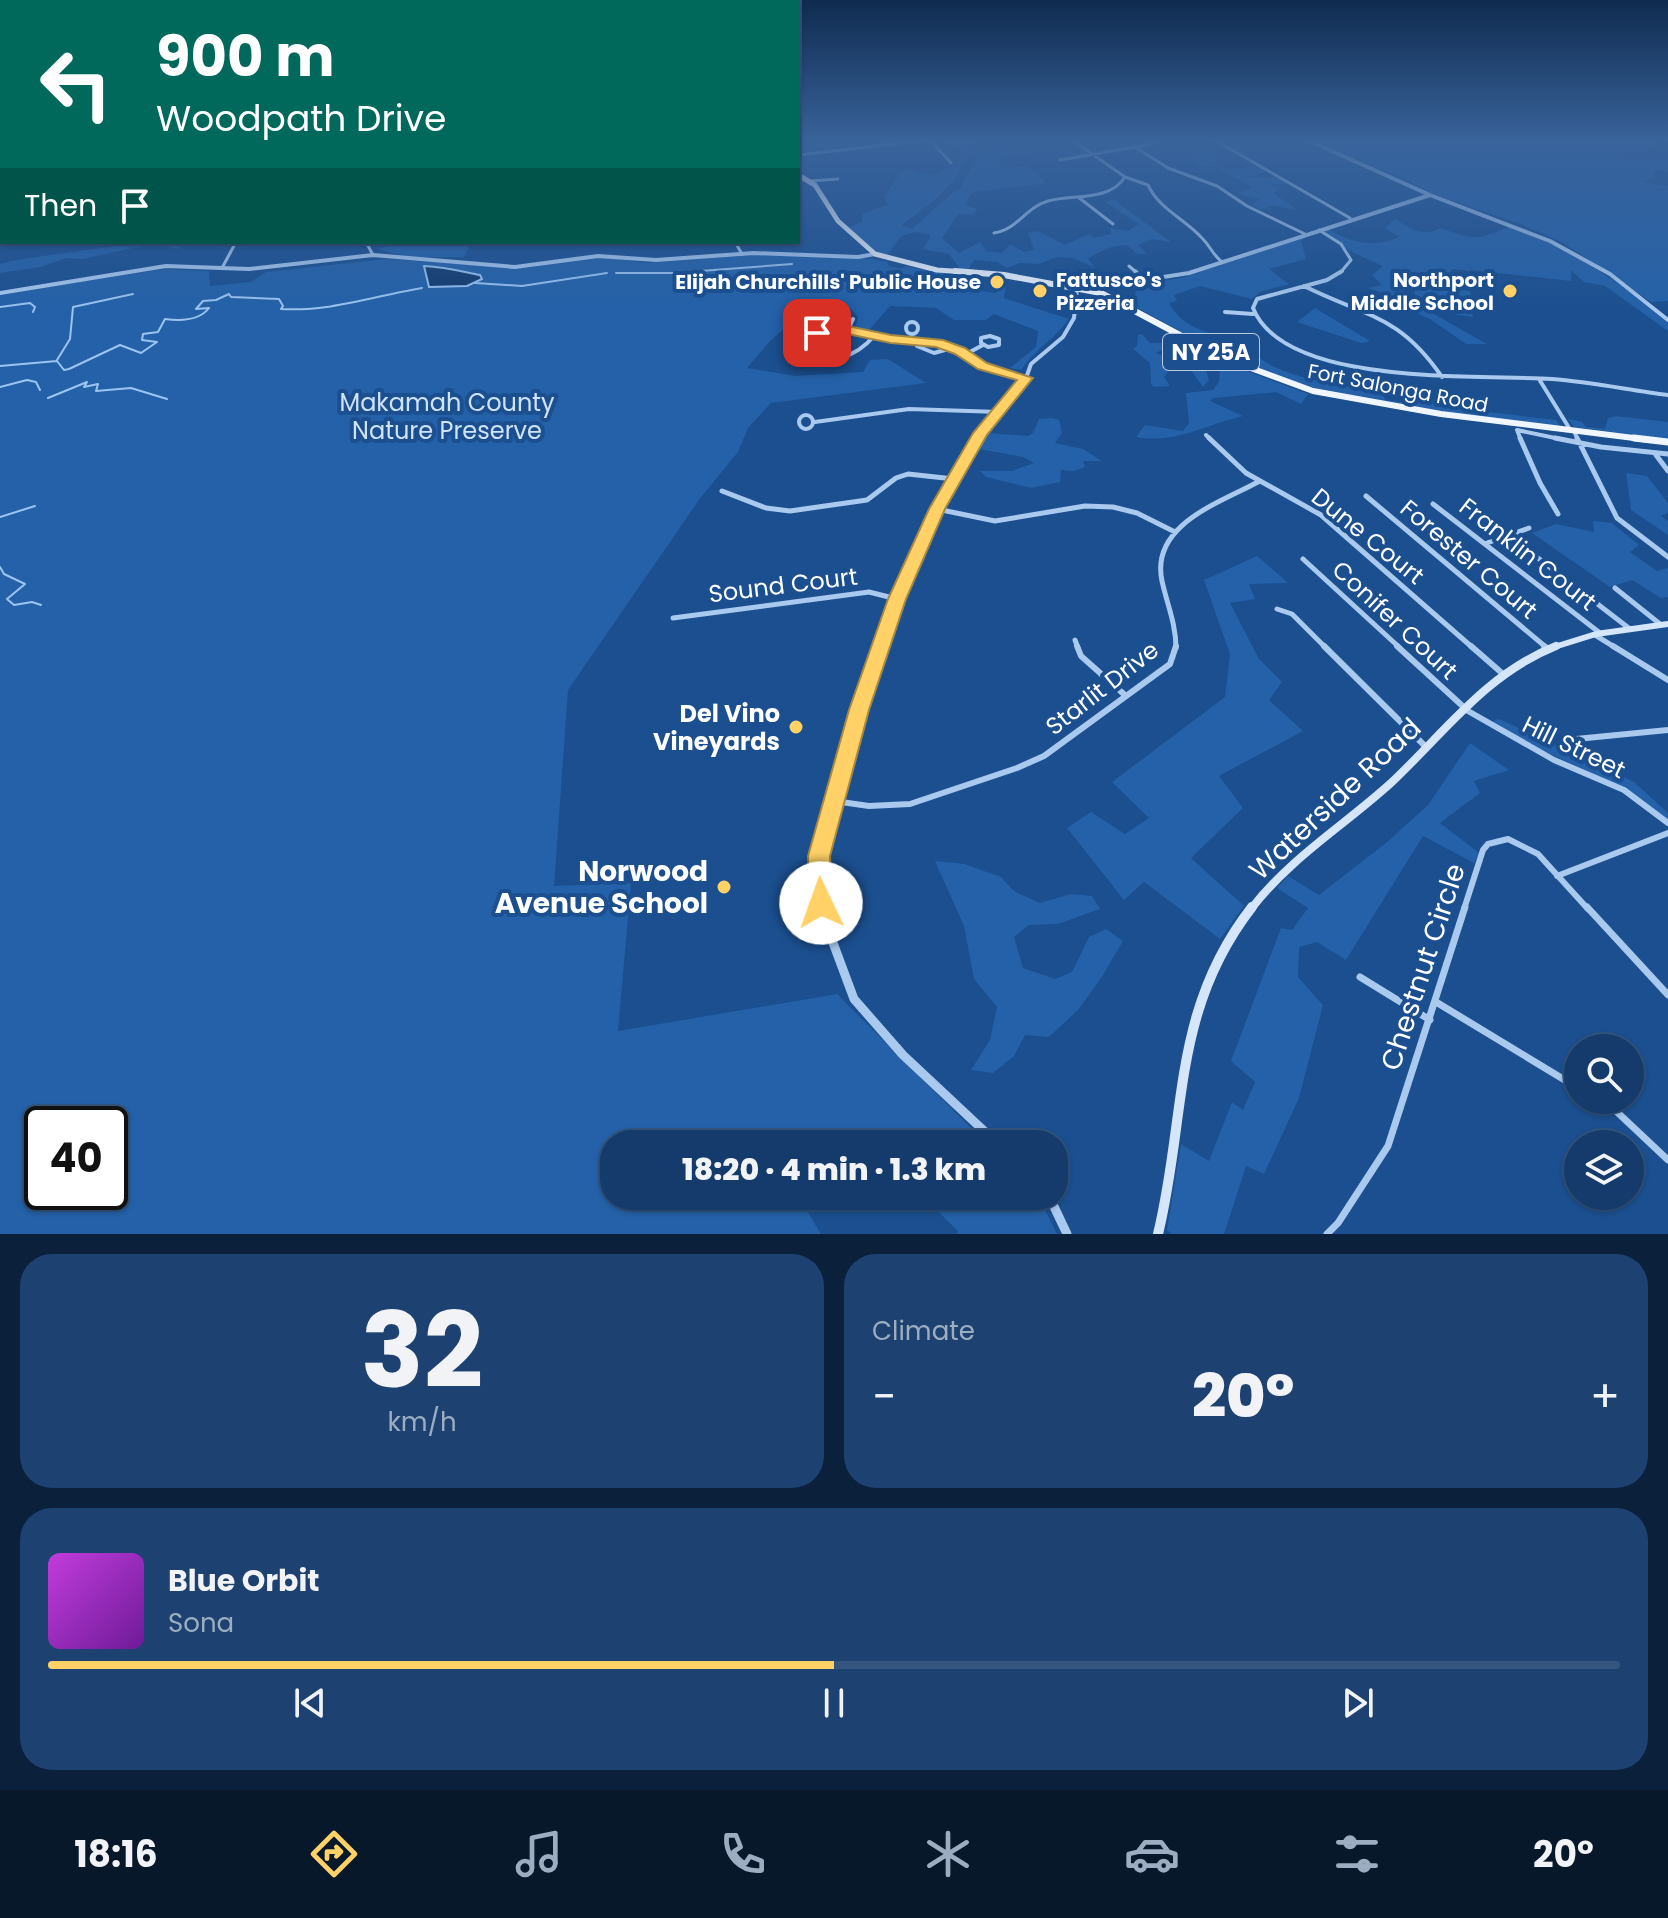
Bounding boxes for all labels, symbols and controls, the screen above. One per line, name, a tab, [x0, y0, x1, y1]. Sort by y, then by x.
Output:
text: 900 m	[156, 17, 335, 96]
icon: left	[24, 32, 128, 136]
text: Woodpath Drive	[156, 93, 446, 144]
text: Then	[24, 184, 97, 227]
icon: arrive	[113, 184, 157, 228]
place label: Fattusco's Pizzeria	[1056, 266, 1162, 317]
place label: Northport Middle School	[1351, 266, 1494, 317]
place label: Elijah Churchills' Public House	[675, 268, 981, 296]
marker: Elijah Churchills' Public House	[988, 273, 1006, 291]
marker: Fattusco's Pizzeria	[1031, 282, 1049, 300]
marker: Northport Middle School	[1501, 282, 1519, 300]
pin	[783, 299, 851, 367]
icon: arrive	[795, 311, 839, 355]
road number: NY 25A	[1163, 334, 1259, 370]
street label: Fort Salonga Road	[1305, 357, 1491, 419]
park label: Makamah County Nature Preserve	[339, 386, 555, 447]
street label: Dune Court	[1305, 480, 1431, 592]
street label: Franklin Court	[1453, 490, 1603, 618]
street label: Forester Court	[1393, 492, 1545, 626]
street label: Conifer Court	[1325, 553, 1465, 687]
street label: Sound Court	[707, 559, 859, 611]
street label: Starlit Drive	[1039, 633, 1165, 743]
place label: Del Vino Vineyards	[653, 697, 780, 758]
street label: Hill Street	[1517, 708, 1631, 786]
street label: Waterside Road	[1240, 709, 1430, 889]
marker: Del Vino Vineyards	[787, 718, 805, 736]
place label: Norwood Avenue School	[495, 852, 708, 923]
street label: Chestnut Circle	[1371, 859, 1475, 1075]
position arrow	[779, 861, 863, 945]
marker: Norwood Avenue School	[715, 878, 733, 896]
map controls	[1564, 1034, 1644, 1210]
button: search	[1564, 1034, 1644, 1114]
speed limit sign: 40	[24, 1106, 128, 1210]
button: layers	[1564, 1130, 1644, 1210]
text: 18:20 · 4 min · 1.3 km	[682, 1148, 986, 1191]
text: 32	[361, 1278, 483, 1423]
text: Climate	[872, 1313, 975, 1349]
text: 20°	[1192, 1354, 1294, 1438]
text: −	[872, 1366, 896, 1427]
text: +	[1590, 1366, 1620, 1427]
text: km/h	[387, 1404, 457, 1440]
text: Blue Orbit	[168, 1559, 320, 1602]
text: Sona	[168, 1605, 234, 1641]
icon: previous	[288, 1681, 332, 1725]
icon: pause	[812, 1681, 856, 1725]
icon: next	[1336, 1681, 1380, 1725]
icon: directions	[306, 1826, 362, 1882]
icon: music	[511, 1826, 567, 1882]
icon: phone	[715, 1826, 771, 1882]
icon: climate	[920, 1826, 976, 1882]
icon: car	[1124, 1826, 1180, 1882]
icon: filters	[1329, 1826, 1385, 1882]
text: 18:16	[74, 1829, 158, 1880]
text: 20°	[1533, 1829, 1594, 1880]

